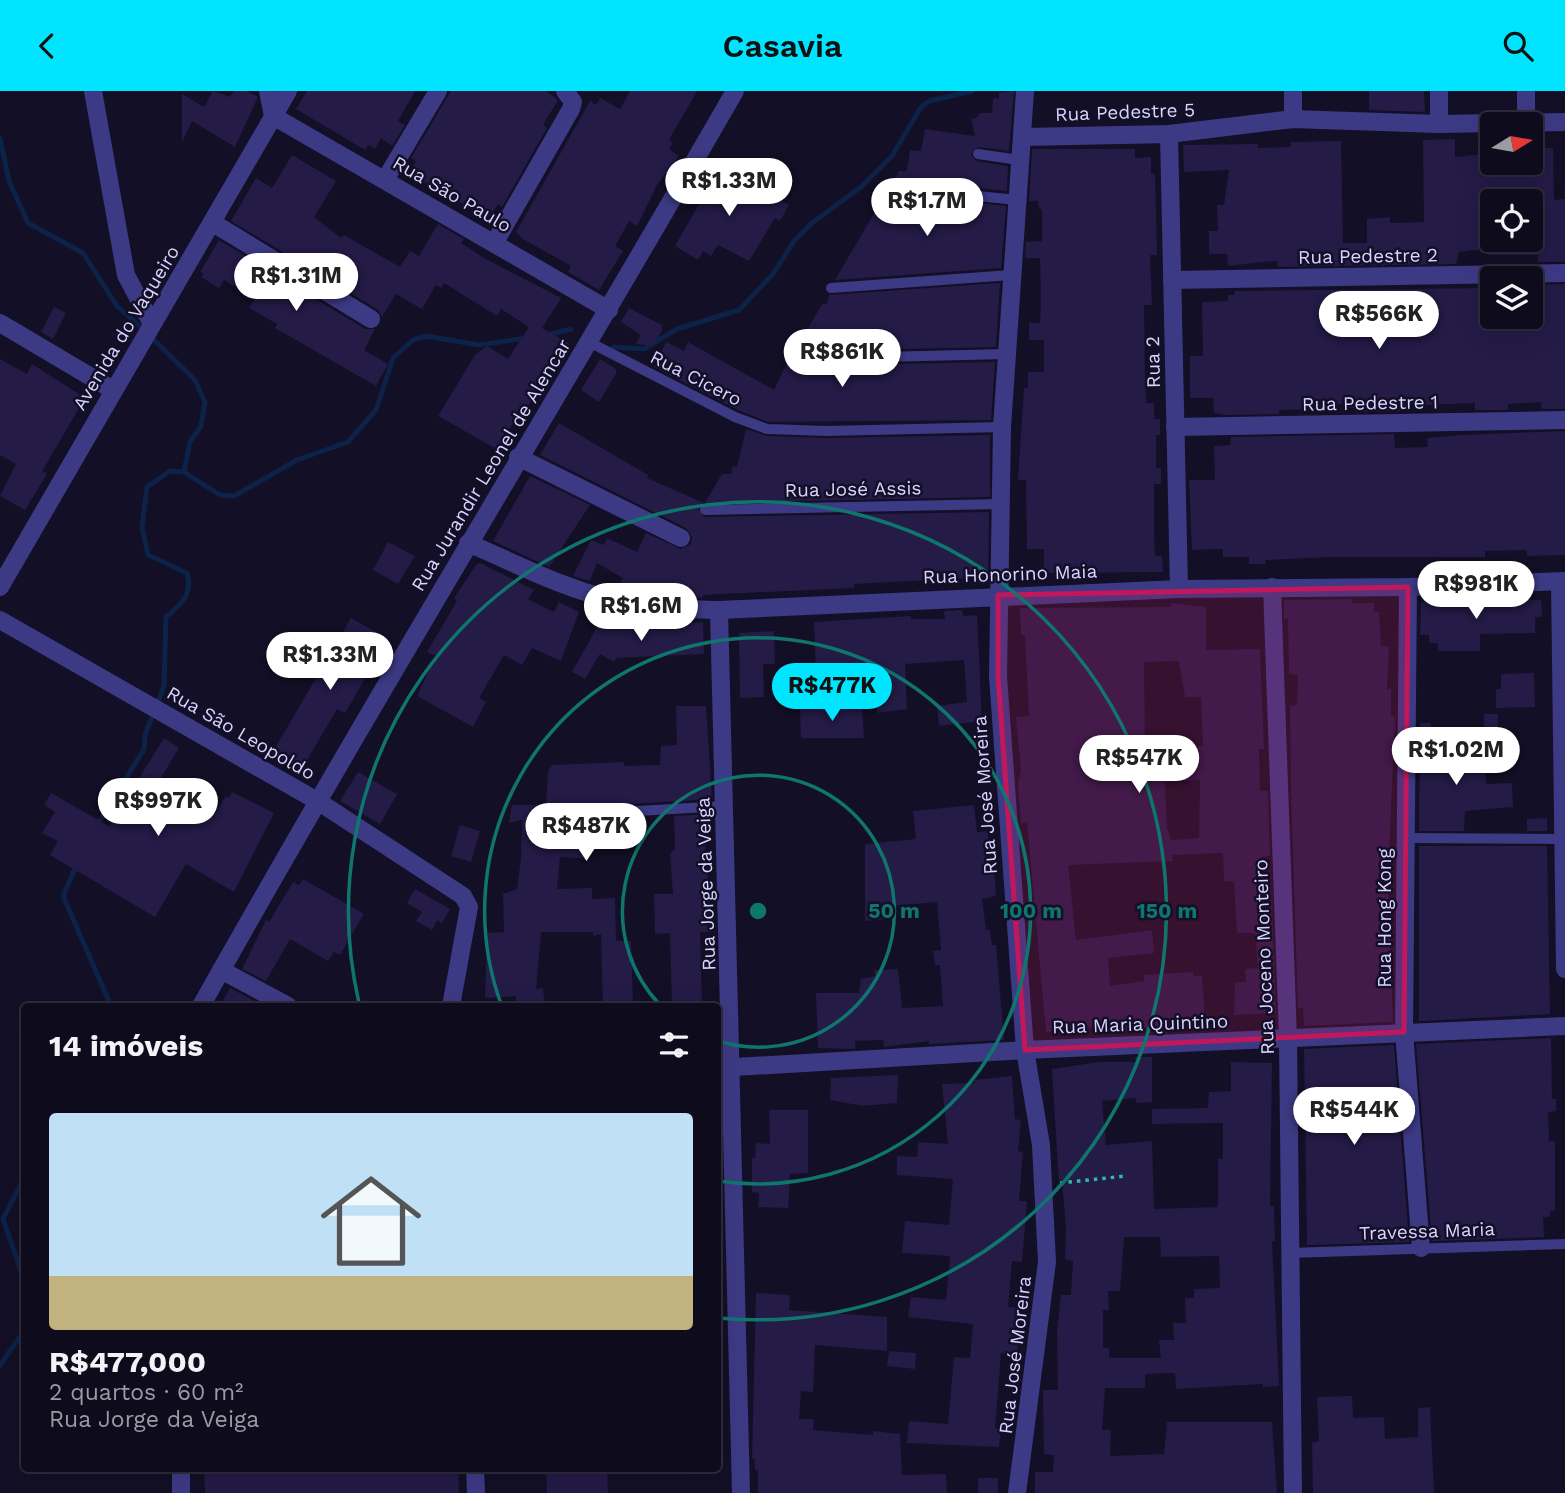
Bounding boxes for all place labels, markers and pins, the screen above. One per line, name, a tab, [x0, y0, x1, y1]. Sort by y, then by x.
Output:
pin: R$1.33M	[664, 159, 794, 218]
pin: R$1.7M	[870, 179, 984, 238]
pin: R$1.31M	[231, 253, 361, 313]
pin: R$566K	[1322, 292, 1436, 351]
pin: R$861K	[785, 329, 899, 389]
pin: R$981K	[1419, 561, 1533, 621]
pin: R$1.6M	[584, 583, 698, 643]
pin: R$1.33M	[265, 633, 395, 692]
pin: R$477K	[775, 663, 889, 723]
pin: R$1.02M	[1391, 727, 1521, 787]
pin: R$547K	[1082, 735, 1196, 795]
pin: R$997K	[101, 779, 215, 838]
pin: R$487K	[529, 803, 643, 863]
centre of rings	[746, 899, 770, 923]
pin: R$544K	[1297, 1087, 1411, 1147]

